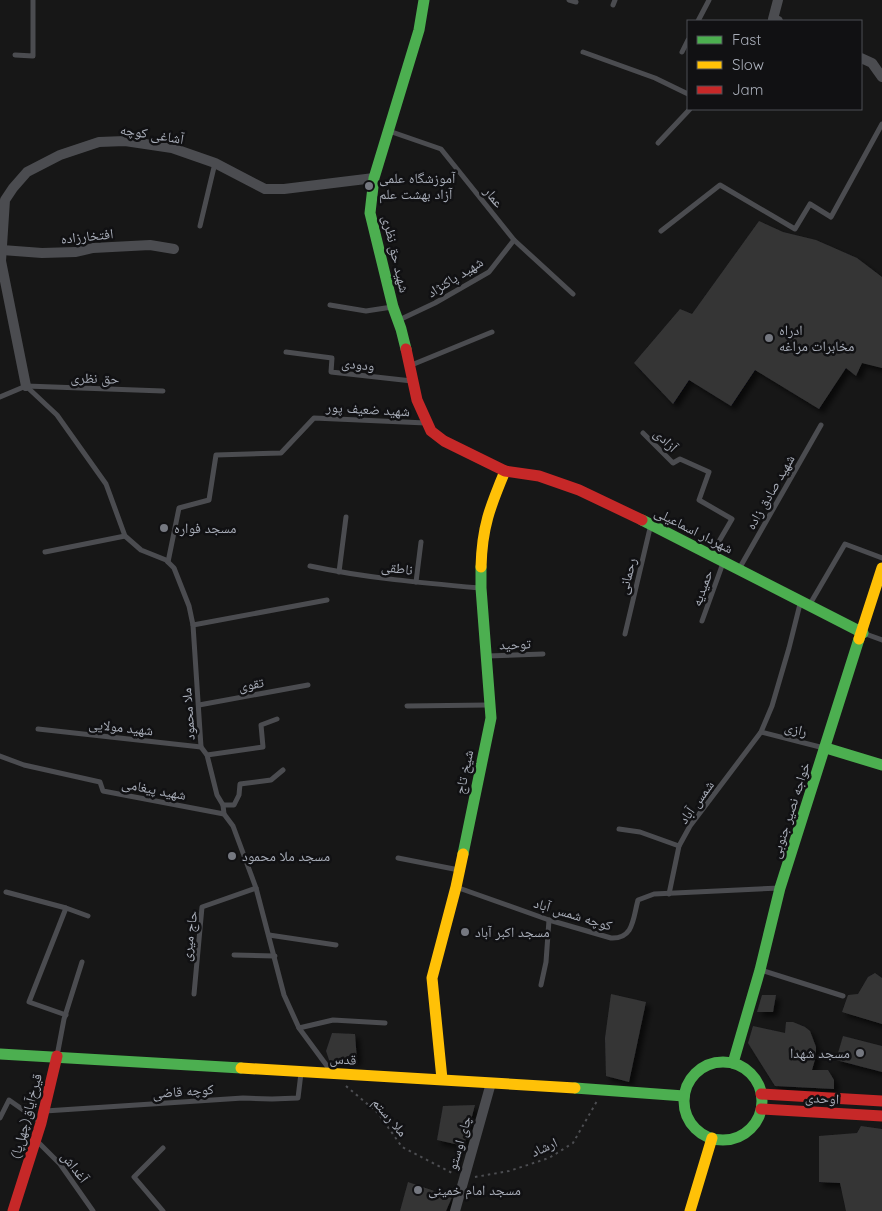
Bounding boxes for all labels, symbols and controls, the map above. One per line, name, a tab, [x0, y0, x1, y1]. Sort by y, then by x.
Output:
legend	[687, 20, 862, 110]
text: Fast	[732, 30, 761, 49]
text: Slow	[732, 55, 764, 74]
text: Jam	[732, 80, 763, 99]
street label: آشاغی کوچه	[119, 120, 186, 148]
place label: آموزشگاه علمی آزاد بهشت علم	[379, 169, 456, 204]
marker: آموزشگاه علمی آزاد بهشت علم	[363, 180, 375, 192]
street label: عمار	[480, 182, 508, 211]
street label: شهید حق نظری	[377, 214, 414, 295]
street label: افتخارزاده	[60, 224, 114, 248]
street label: شهید پاکنژاد	[423, 253, 487, 301]
place label: ادراه مخابرات مراغه	[779, 321, 855, 355]
marker: ادراه مخابرات مراغه	[763, 332, 775, 344]
street label: ودودی	[340, 353, 376, 375]
street label: حق نظری	[70, 368, 120, 389]
street label: شهید ضعیف پور	[325, 398, 410, 420]
street label: آزادی	[650, 424, 682, 456]
street label: شهید صادق زاده	[741, 451, 799, 533]
street label: شهردار اسماعیلی	[652, 503, 736, 557]
place label: مسجد فواره	[174, 519, 236, 537]
marker: مسجد فواره	[158, 522, 170, 534]
street label: رحمانی	[614, 556, 640, 596]
street label: ناطقی	[380, 557, 414, 579]
street label: حمیدیه	[687, 567, 717, 609]
street label: توحید	[499, 634, 531, 654]
street label: تقوی	[237, 673, 265, 695]
street label: ملا محمود	[177, 687, 199, 741]
street label: شهید مولایی	[88, 715, 154, 739]
street label: رازی	[783, 718, 809, 740]
street label: شیخ تاج	[451, 748, 478, 796]
street label: خواجه نصیر جنوبی	[766, 760, 814, 860]
street label: شهید پیغامی	[120, 774, 188, 804]
street label: شمس آباد	[674, 777, 718, 827]
place label: مسجد ملا محمود	[242, 847, 330, 865]
marker: مسجد ملا محمود	[226, 850, 238, 862]
street label: کوچه شمس آباد	[532, 894, 615, 935]
street label: حاج میری	[177, 909, 202, 963]
place label: مسجد اکبر آباد	[475, 923, 550, 941]
marker: مسجد اکبر آباد	[459, 926, 471, 938]
place label: مسجد شهدا	[790, 1044, 850, 1062]
marker: مسجد شهدا	[854, 1047, 866, 1059]
street label: قدس	[329, 1049, 357, 1069]
street label: قیرخ‌آیاق(چهل‌پا)	[6, 1071, 47, 1161]
street label: کوچه قاضی	[152, 1080, 214, 1102]
street label: اوحدی	[805, 1088, 839, 1108]
street label: ملا رستم	[368, 1094, 412, 1141]
street label: چای اوستو	[443, 1114, 475, 1172]
street label: ارشاد	[528, 1133, 560, 1161]
street label: آغداش	[57, 1148, 93, 1187]
place label: مسجد امام خمینی	[428, 1181, 521, 1200]
marker: مسجد امام خمینی	[412, 1184, 424, 1196]

